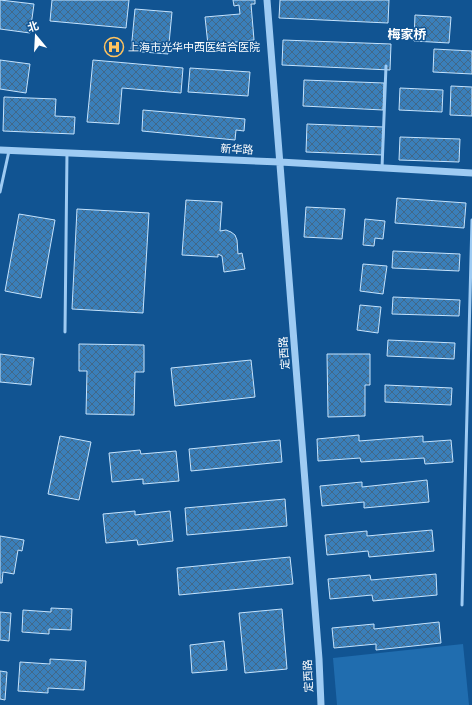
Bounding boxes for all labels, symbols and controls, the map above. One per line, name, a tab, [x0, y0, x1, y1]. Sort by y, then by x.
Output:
north arrow	[16, 16, 56, 56]
text: 北	[26, 19, 40, 35]
district label: 梅家桥	[387, 27, 427, 42]
hospital icon: 上海市光华中西医结合医院	[103, 36, 125, 58]
place label: 上海市光华中西医结合医院	[128, 41, 260, 54]
street label: 新华路	[220, 142, 254, 157]
street label: 定西路	[277, 336, 292, 370]
street label: 定西路	[301, 659, 316, 693]

